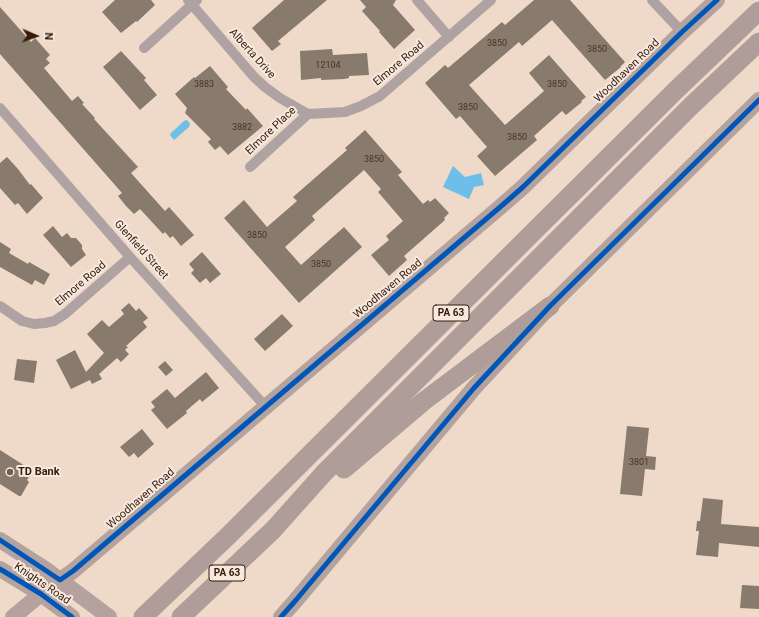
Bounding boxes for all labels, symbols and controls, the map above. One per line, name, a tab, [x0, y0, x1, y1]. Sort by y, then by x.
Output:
north arrow	[16, 16, 56, 56]
street label: Alberta Drive	[226, 26, 278, 82]
text: N	[42, 32, 55, 41]
street label: Woodhaven Road	[592, 37, 662, 105]
street label: Elmore Road	[371, 39, 427, 89]
house number: 3850	[487, 39, 507, 49]
house number: 3850	[587, 45, 607, 55]
house number: 12104	[315, 61, 341, 71]
house number: 3883	[194, 80, 214, 90]
house number: 3850	[547, 80, 567, 90]
house number: 3850	[458, 103, 478, 113]
street label: Elmore Place	[243, 104, 299, 158]
house number: 3882	[232, 123, 252, 133]
house number: 3850	[507, 133, 527, 143]
house number: 3850	[364, 155, 384, 165]
street label: Glenfield Street	[111, 218, 171, 282]
house number: 3850	[247, 231, 267, 241]
street label: Woodhaven Road	[351, 256, 425, 322]
street label: Elmore Road	[53, 259, 109, 309]
house number: 3850	[311, 260, 331, 270]
road number: PA 63	[433, 305, 469, 321]
house number: 3801	[629, 458, 649, 468]
place label: TD Bank	[18, 465, 60, 479]
street label: Woodhaven Road	[104, 466, 178, 532]
marker: TD Bank	[5, 467, 15, 477]
street label: Knights Road	[11, 560, 73, 608]
road number: PA 63	[209, 565, 245, 581]

